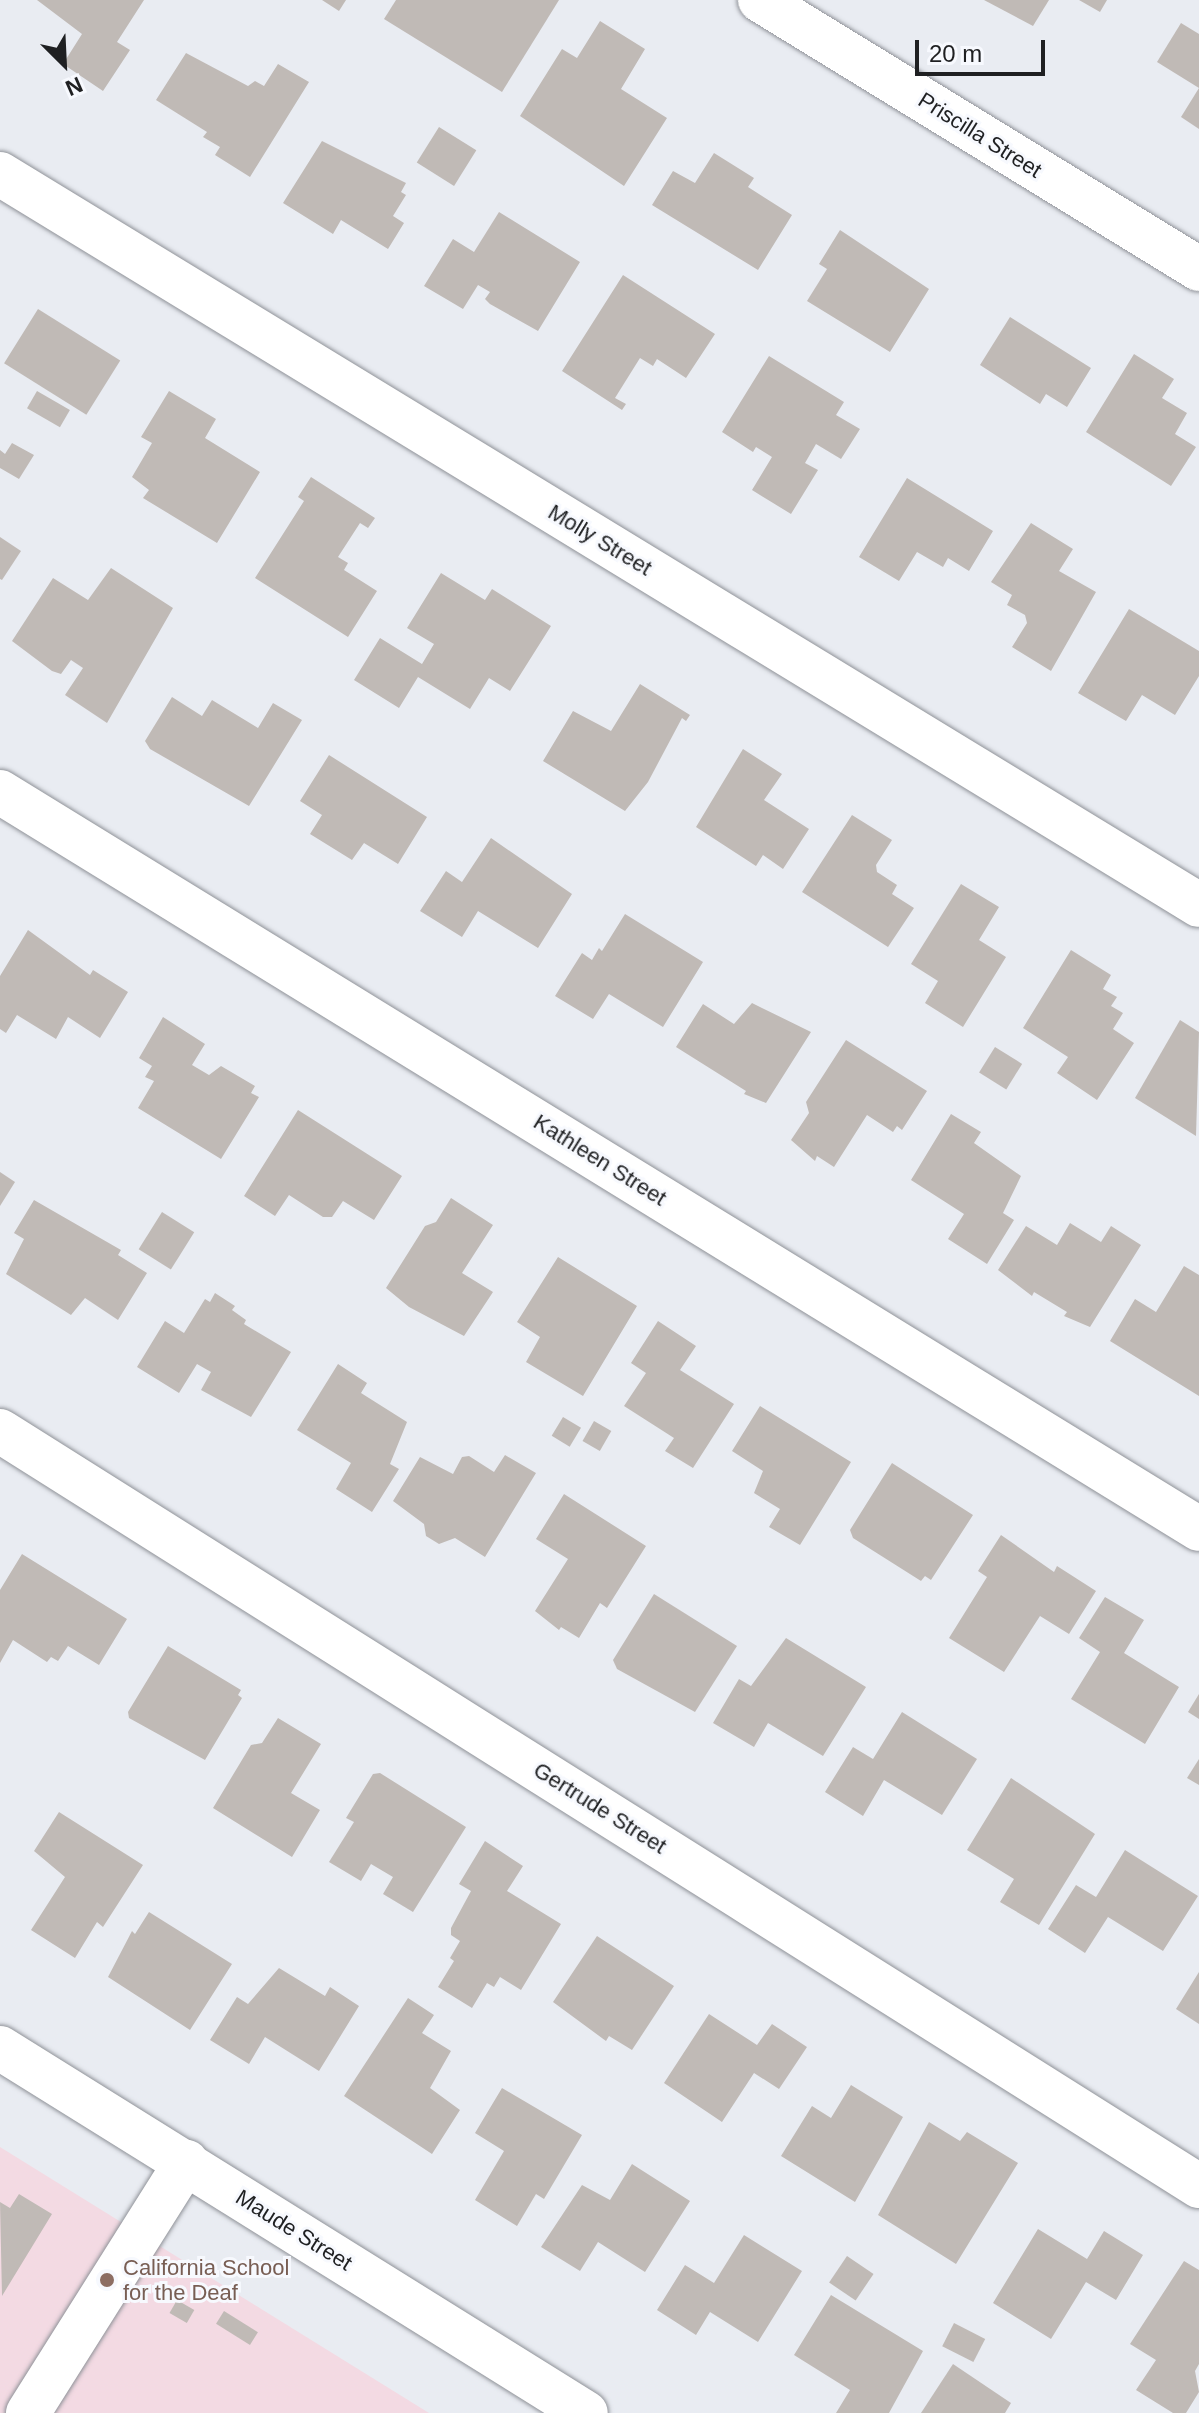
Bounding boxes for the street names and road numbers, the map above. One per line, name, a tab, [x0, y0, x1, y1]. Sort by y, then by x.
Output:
street label: Priscilla Street	[913, 87, 1047, 183]
street label: Molly Street	[543, 499, 657, 581]
street label: Kathleen Street	[529, 1109, 671, 1211]
street label: Gertrude Street	[529, 1757, 671, 1859]
street label: Maude Street	[231, 2184, 357, 2276]

